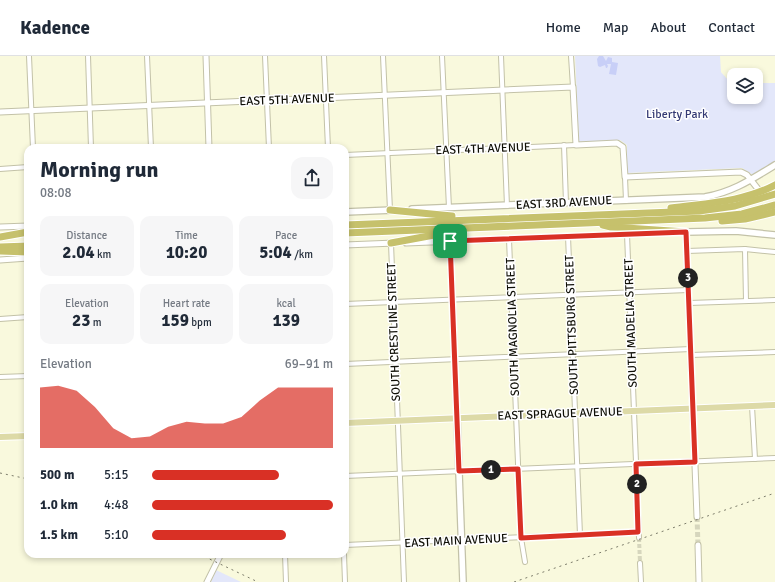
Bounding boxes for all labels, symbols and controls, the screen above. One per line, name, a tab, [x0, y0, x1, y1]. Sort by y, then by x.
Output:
text: Kadence	[20, 16, 90, 40]
text: Home	[546, 19, 581, 36]
text: Map	[603, 19, 628, 36]
text: About	[650, 19, 686, 36]
text: Contact	[708, 19, 755, 36]
map controls	[727, 68, 763, 104]
button: layers	[727, 68, 763, 104]
street label: EAST 5TH AVENUE	[239, 91, 335, 109]
park label: Liberty Park	[646, 107, 708, 122]
street label: EAST 4TH AVENUE	[435, 140, 531, 158]
text: Morning run	[40, 156, 159, 183]
button: share	[291, 157, 333, 199]
text: 08:08	[40, 185, 72, 201]
street label: EAST 3RD AVENUE	[515, 193, 613, 213]
pin	[433, 224, 467, 258]
text: Distance	[66, 229, 107, 242]
text: Time	[175, 229, 198, 242]
text: Pace	[275, 229, 297, 242]
icon: arrive	[439, 230, 461, 252]
text: 2.04	[62, 242, 95, 263]
text: 10:20	[166, 242, 207, 263]
text: 5:04	[259, 242, 292, 263]
text: km	[95, 248, 111, 261]
text: /km	[292, 248, 313, 261]
street label: SOUTH PITTSBURG STREET	[562, 255, 582, 395]
street label: SOUTH MAGNOLIA STREET	[503, 257, 523, 396]
street label: SOUTH MADELIA STREET	[621, 258, 641, 388]
street label: SOUTH CRESTLINE STREET	[384, 262, 404, 402]
pin: 3	[678, 268, 698, 288]
text: 3	[685, 271, 691, 284]
text: Elevation	[65, 297, 109, 310]
text: Heart rate	[163, 297, 210, 310]
text: kcal	[277, 297, 296, 310]
text: 23	[72, 310, 90, 331]
text: 159	[161, 310, 189, 331]
text: 139	[272, 310, 300, 331]
text: m	[90, 316, 102, 329]
text: bpm	[189, 316, 212, 329]
text: Elevation	[40, 356, 92, 372]
text: 69–91 m	[285, 356, 333, 372]
street label: EAST SPRAGUE AVENUE	[497, 404, 623, 424]
pin: 1	[481, 460, 501, 480]
text: 1	[488, 463, 494, 476]
text: 500 m	[40, 467, 74, 483]
text: 5:15	[104, 467, 129, 483]
pin: 2	[627, 474, 647, 494]
text: 2	[634, 477, 640, 490]
text: 1.0 km	[40, 497, 78, 513]
text: 4:48	[104, 497, 129, 513]
text: 1.5 km	[40, 527, 78, 543]
text: 5:10	[104, 527, 129, 543]
street label: EAST MAIN AVENUE	[404, 531, 508, 551]

